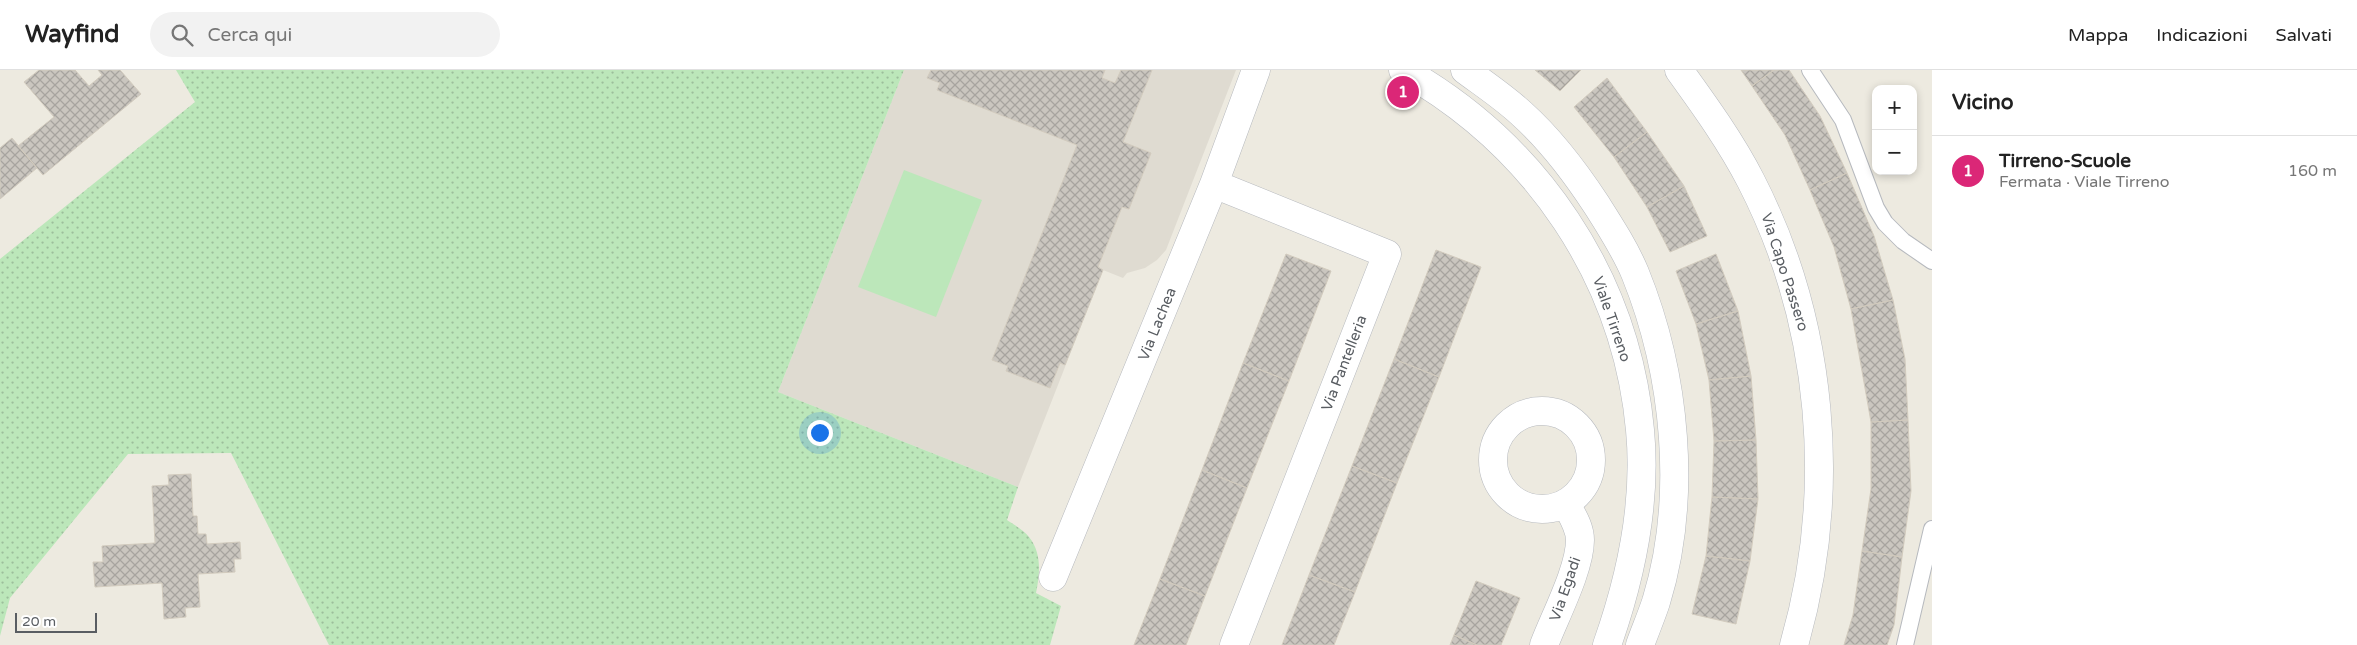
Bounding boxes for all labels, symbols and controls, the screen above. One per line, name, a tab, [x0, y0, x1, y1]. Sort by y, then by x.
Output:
search box	[150, 12, 500, 57]
text: Wayfind	[25, 20, 120, 49]
icon: search	[168, 21, 196, 49]
text: Cerca qui	[208, 24, 292, 46]
text: Mappa	[2068, 24, 2128, 46]
text: Indicazioni	[2156, 24, 2248, 46]
text: Salvati	[2276, 24, 2332, 46]
pin: 1	[1387, 73, 1419, 111]
map controls	[1872, 85, 1917, 175]
button: +	[1872, 85, 1917, 130]
text: Vicino	[1952, 90, 2014, 115]
button: −	[1872, 130, 1917, 175]
text: Tirreno-Scuole	[1999, 150, 2131, 172]
text: 1	[1963, 161, 1973, 181]
text: 160 m	[2288, 161, 2337, 181]
text: Fermata · Viale Tirreno	[1999, 172, 2170, 192]
street label: Via Capo Passero	[1757, 211, 1813, 333]
street label: Viale Tirreno	[1589, 274, 1635, 364]
street label: Via Lachea	[1134, 285, 1180, 363]
street label: Via Pantelleria	[1317, 312, 1371, 414]
your location	[807, 420, 833, 446]
street label: Via Egadi	[1546, 554, 1584, 624]
scale bar	[15, 610, 98, 633]
text: 20 m	[22, 613, 56, 630]

